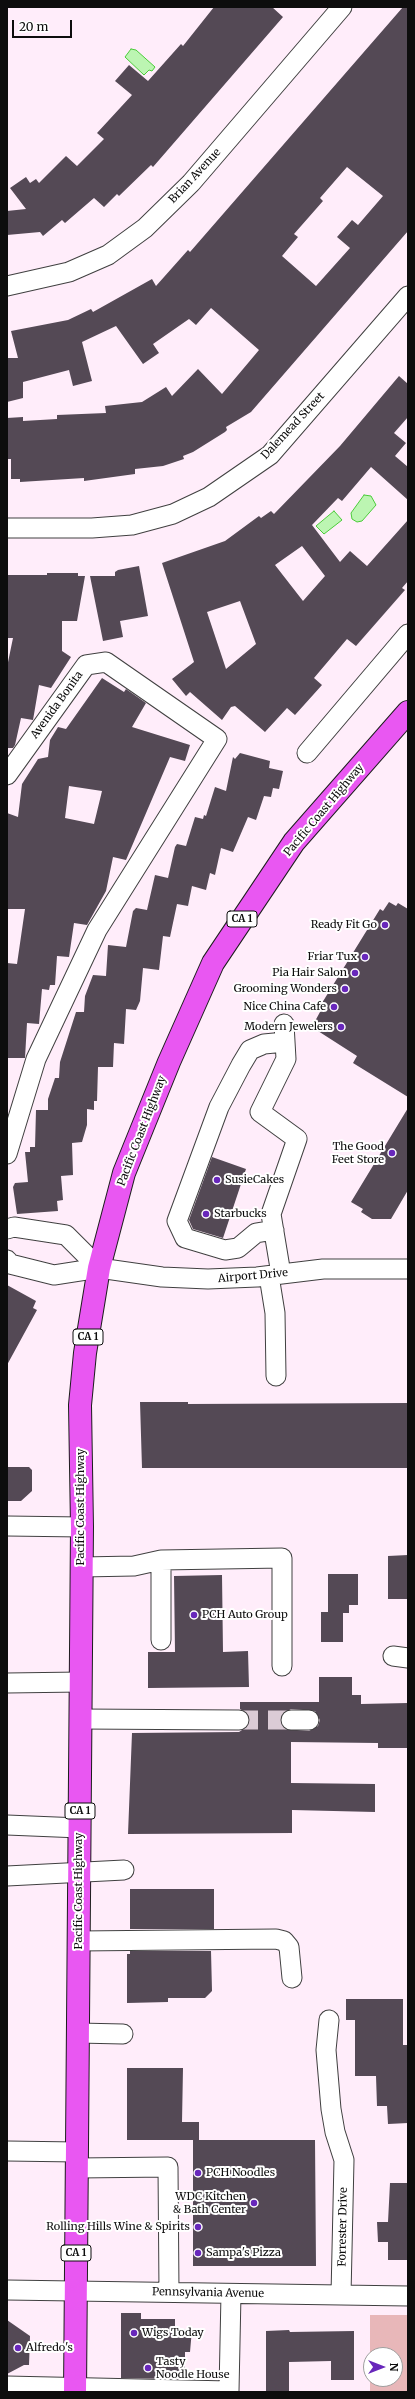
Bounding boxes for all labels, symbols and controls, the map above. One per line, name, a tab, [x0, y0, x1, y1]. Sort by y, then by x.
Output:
scale bar	[14, 12, 74, 38]
text: 20 m	[19, 19, 48, 34]
street label: Brian Avenue	[166, 146, 224, 206]
street label: Dalemead Street	[259, 390, 327, 462]
street label: Avenida Bonita	[28, 669, 86, 741]
street label: Pacific Coast Highway	[281, 761, 367, 859]
road number: CA 1	[227, 911, 257, 927]
place label: Ready Fit Go	[311, 918, 377, 932]
marker: Ready Fit Go	[380, 920, 390, 930]
place label: Friar Tux	[308, 950, 357, 964]
marker: Friar Tux	[360, 952, 370, 962]
place label: Pia Hair Salon	[272, 966, 347, 980]
marker: Pia Hair Salon	[350, 968, 360, 978]
place label: Grooming Wonders	[234, 982, 337, 996]
marker: Grooming Wonders	[340, 984, 350, 994]
place label: Nice China Cafe	[244, 1000, 326, 1014]
marker: Nice China Cafe	[329, 1002, 339, 1012]
place label: Modern Jewelers	[244, 1020, 333, 1034]
marker: Modern Jewelers	[336, 1022, 346, 1032]
street label: Pacific Coast Highway	[115, 1074, 169, 1188]
place label: The Good Feet Store	[332, 1140, 384, 1166]
marker: The Good Feet Store	[387, 1148, 397, 1158]
place label: SusieCakes	[225, 1173, 284, 1187]
marker: SusieCakes	[212, 1175, 222, 1185]
place label: Starbucks	[214, 1207, 267, 1221]
marker: Starbucks	[201, 1209, 211, 1219]
street label: Airport Drive	[217, 1266, 289, 1286]
road number: CA 1	[73, 1329, 103, 1345]
street label: Pacific Coast Highway	[74, 1449, 88, 1565]
place label: PCH Auto Group	[202, 1608, 288, 1622]
marker: PCH Auto Group	[189, 1610, 199, 1620]
road number: CA 1	[65, 1803, 95, 1819]
street label: Pacific Coast Highway	[72, 1833, 86, 1949]
place label: PCH Noodles	[206, 2166, 275, 2180]
marker: PCH Noodles	[193, 2168, 203, 2178]
street label: Forrester Drive	[336, 2187, 350, 2267]
place label: WDC Kitchen & Bath Center	[173, 2190, 246, 2216]
marker: WDC Kitchen & Bath Center	[249, 2198, 259, 2208]
place label: Rolling Hills Wine & Spirits	[46, 2220, 190, 2234]
marker: Rolling Hills Wine & Spirits	[193, 2222, 203, 2232]
road number: CA 1	[61, 2245, 91, 2261]
place label: Sampa's Pizza	[206, 2246, 281, 2260]
marker: Sampa's Pizza	[193, 2248, 203, 2258]
street label: Pennsylvania Avenue	[152, 2285, 264, 2301]
place label: Wigs Today	[142, 2326, 204, 2340]
marker: Wigs Today	[129, 2328, 139, 2338]
place label: Alfredo's	[26, 2341, 73, 2355]
marker: Alfredo's	[13, 2343, 23, 2353]
north arrow	[363, 2347, 403, 2387]
place label: Tasty Noodle House	[156, 2355, 229, 2381]
marker: Tasty Noodle House	[143, 2363, 153, 2373]
text: N	[387, 2363, 401, 2371]

